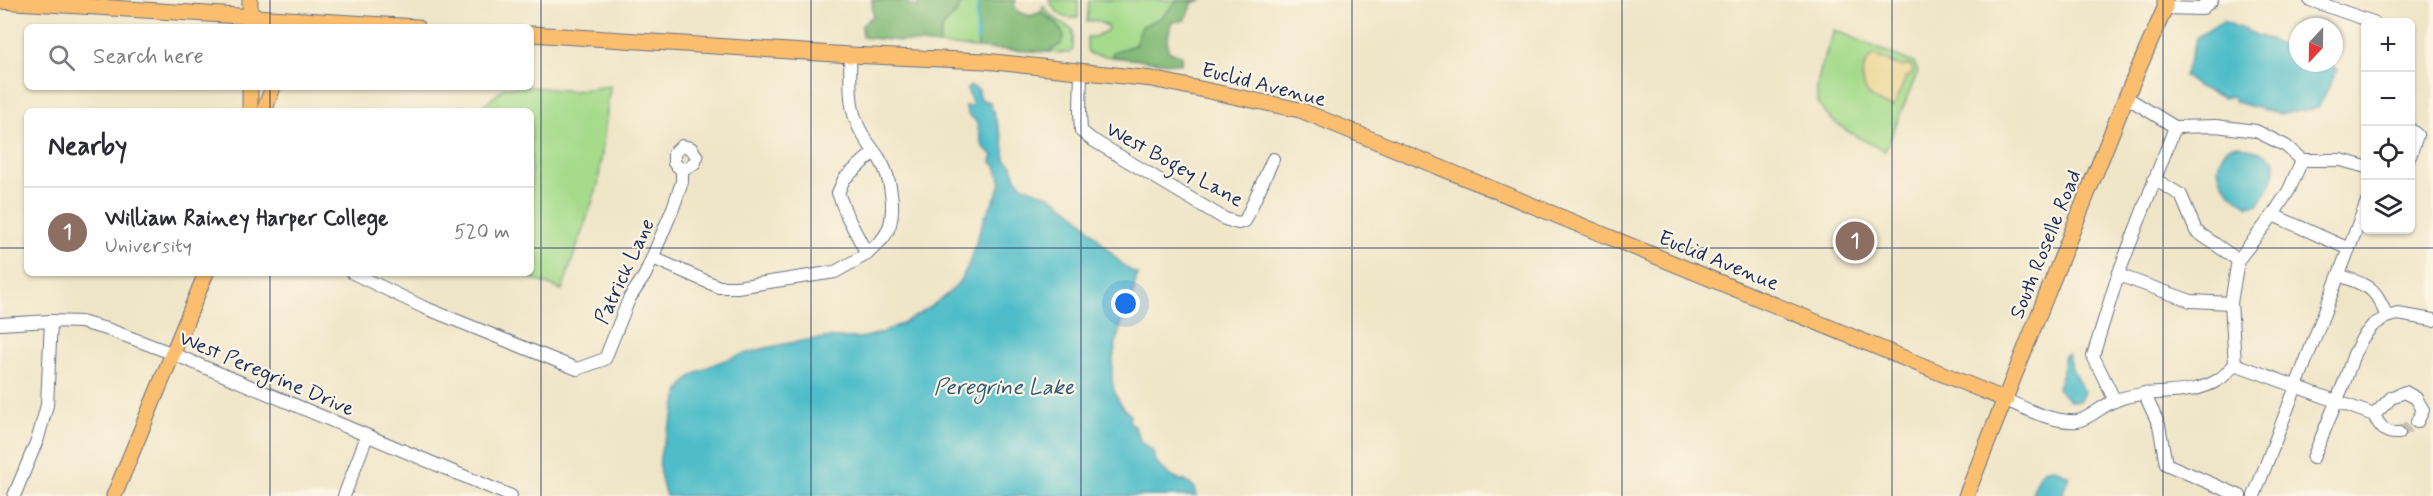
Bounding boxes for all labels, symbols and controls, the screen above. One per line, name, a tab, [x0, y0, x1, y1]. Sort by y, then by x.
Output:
north arrow	[2289, 18, 2343, 72]
map controls	[2361, 18, 2415, 234]
button: +	[2361, 18, 2415, 72]
search box	[24, 24, 534, 90]
icon: search	[45, 41, 78, 74]
text: Search here	[93, 43, 204, 71]
street label: Euclid Avenue	[1199, 56, 1329, 114]
button: −	[2361, 72, 2415, 126]
street label: West Bogey Lane	[1100, 115, 1248, 216]
button: locate	[2361, 126, 2415, 180]
text: Nearby	[48, 130, 127, 164]
street label: South Roselle Road	[2003, 166, 2089, 323]
button: layers	[2361, 180, 2415, 234]
text: William Rainey Harper College	[105, 205, 388, 233]
street label: Patrick Lane	[588, 214, 662, 329]
pin: 1	[1836, 218, 1874, 264]
text: 1	[63, 219, 72, 246]
text: 520 m	[454, 219, 510, 246]
street label: Euclid Avenue	[1654, 224, 1783, 298]
text: University	[105, 233, 192, 260]
your location	[1111, 289, 1140, 318]
street label: West Peregrine Drive	[174, 324, 359, 425]
water label: Peregrine Lake	[934, 374, 1075, 404]

